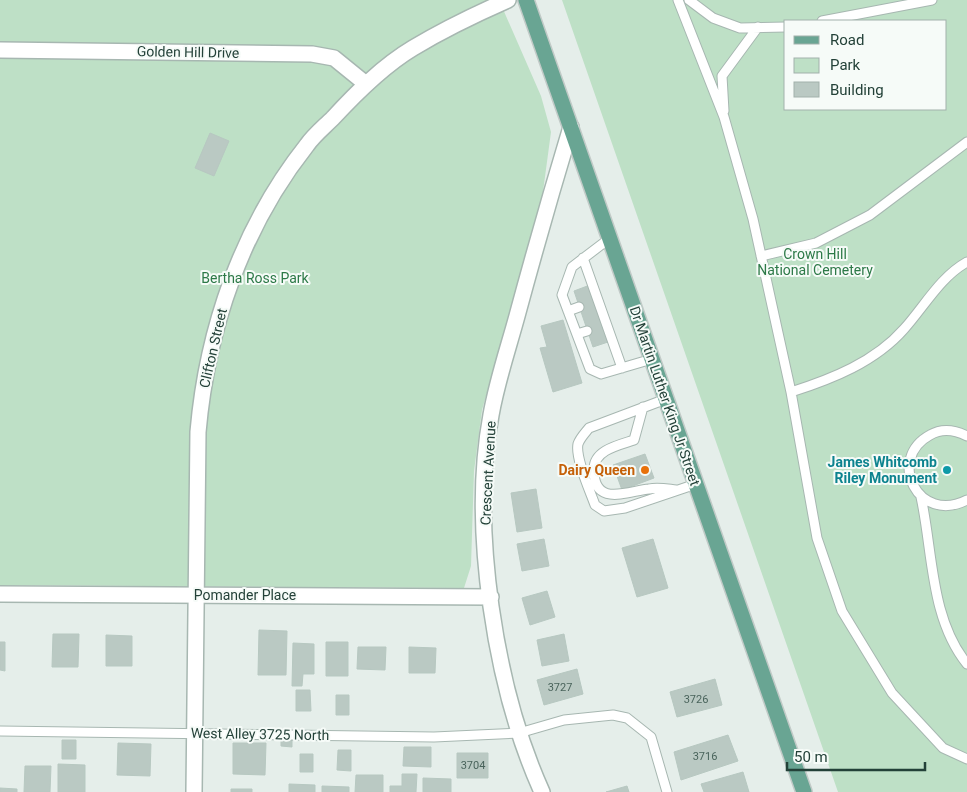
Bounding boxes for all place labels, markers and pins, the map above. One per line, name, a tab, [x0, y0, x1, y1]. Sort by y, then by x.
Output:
place label: James Whitcomb Riley Monument	[828, 454, 937, 486]
place label: Dairy Queen	[558, 462, 635, 478]
marker: Dairy Queen	[639, 464, 651, 476]
marker: James Whitcomb Riley Monument	[941, 464, 953, 476]

